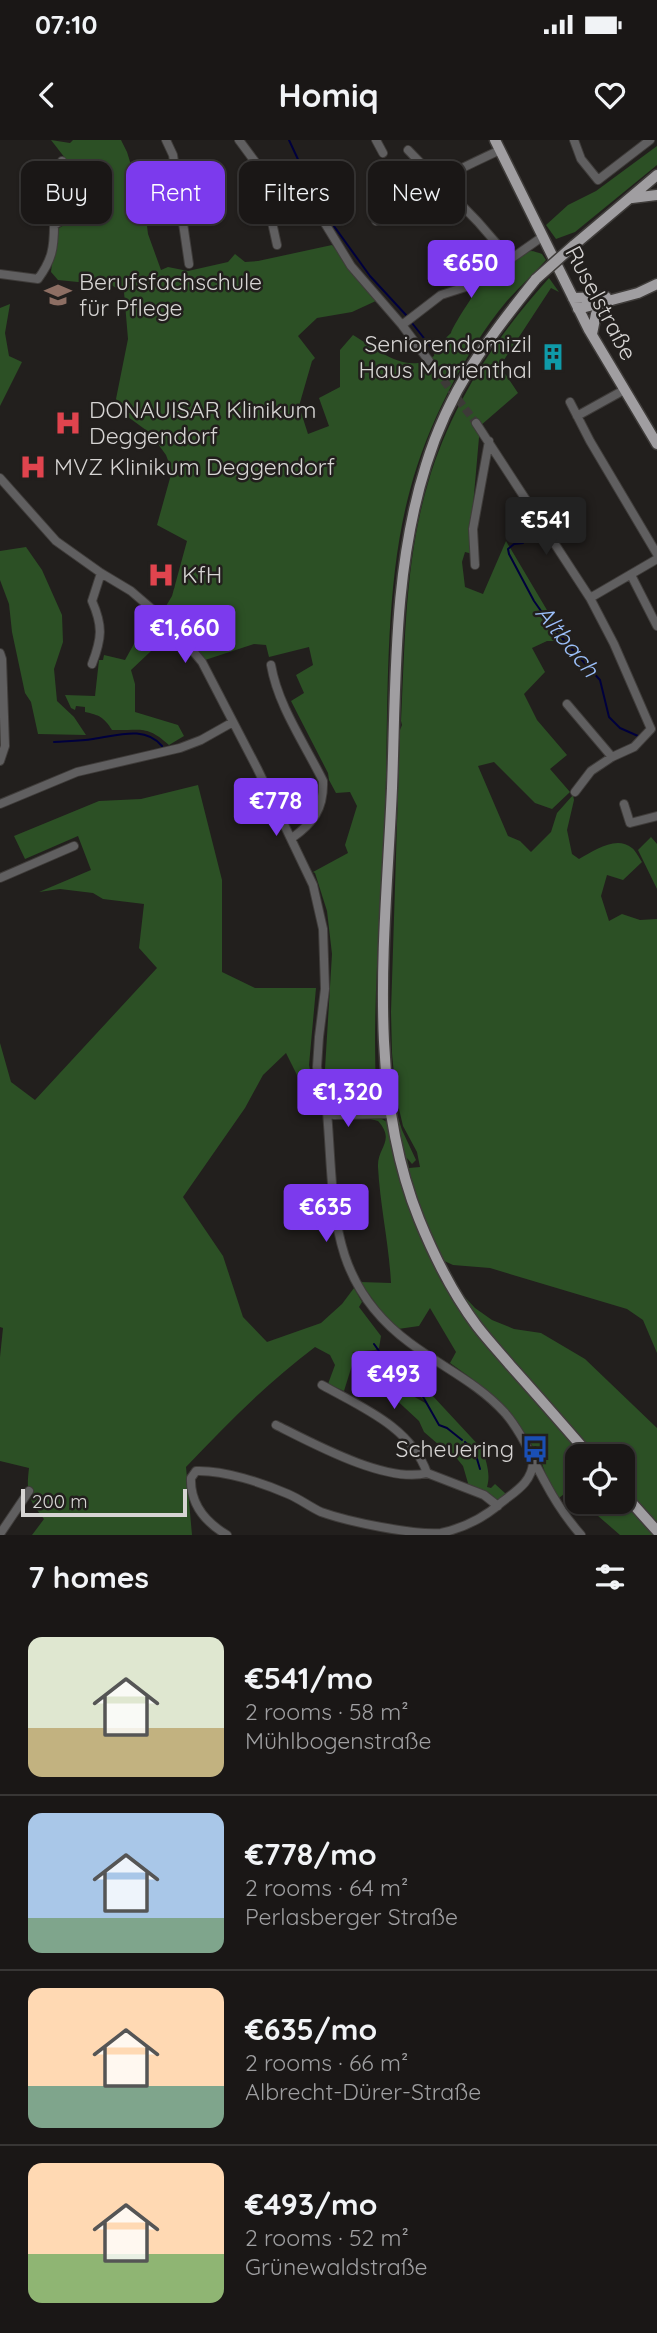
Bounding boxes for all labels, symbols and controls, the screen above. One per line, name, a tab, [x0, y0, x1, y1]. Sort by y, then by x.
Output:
text: 07:10	[35, 8, 97, 41]
text: Homiq	[278, 75, 379, 115]
icon: back	[28, 76, 66, 114]
icon: heart	[591, 76, 629, 114]
chip: Buy	[21, 161, 112, 224]
chip: Rent	[126, 161, 225, 224]
chip: Filters	[239, 161, 354, 224]
chip: New	[368, 161, 465, 224]
pin: €650	[430, 240, 512, 300]
street label: Ruselstraße	[559, 241, 644, 365]
text: €650	[444, 248, 498, 277]
place label: Berufsfachschule für Pflege	[79, 267, 262, 322]
school or university icon: Berufsfachschule für Pflege	[43, 280, 73, 310]
place label: Seniorendomizil Haus Marienthal	[358, 329, 532, 384]
building icon: Seniorendomizil Haus Marienthal	[538, 342, 568, 372]
place label: DONAUISAR Klinikum Deggendorf	[89, 395, 316, 450]
hospital icon: DONAUISAR Klinikum Deggendorf	[53, 408, 83, 438]
hospital icon: MVZ Klinikum Deggendorf	[18, 452, 48, 482]
place label: MVZ Klinikum Deggendorf	[54, 452, 335, 481]
pin: €541	[505, 498, 587, 557]
text: €541	[521, 505, 571, 534]
hospital icon: KfH	[146, 560, 176, 590]
place label: KfH	[182, 560, 222, 589]
water label: Altbach	[530, 598, 606, 683]
pin: €1,660	[128, 606, 242, 665]
text: €1,660	[150, 613, 220, 642]
pin: €778	[235, 778, 317, 838]
text: €778	[250, 786, 302, 815]
pin: €1,320	[291, 1070, 405, 1129]
text: €1,320	[313, 1077, 383, 1106]
pin: €635	[285, 1184, 367, 1244]
text: €635	[300, 1192, 352, 1221]
pin: €493	[353, 1352, 435, 1411]
text: €493	[368, 1359, 420, 1388]
place label: Scheuering	[396, 1434, 514, 1463]
bus stop icon: Scheuering	[520, 1434, 550, 1464]
map controls	[565, 1444, 635, 1514]
button: locate	[565, 1444, 635, 1514]
scale bar	[21, 1486, 187, 1518]
text: 200 m	[32, 1489, 88, 1513]
text: 7 homes	[28, 1558, 149, 1596]
icon: filters	[591, 1558, 629, 1596]
text: €541/mo	[245, 1659, 373, 1697]
icon: home	[84, 1665, 168, 1749]
text: 2 rooms · 58 m²	[245, 1697, 408, 1726]
text: Mühlbogenstraße	[245, 1726, 432, 1755]
text: €778/mo	[245, 1835, 377, 1873]
icon: home	[84, 1841, 168, 1925]
text: 2 rooms · 64 m²	[245, 1873, 408, 1902]
text: Perlasberger Straße	[245, 1902, 458, 1931]
text: €635/mo	[245, 2010, 377, 2048]
icon: home	[84, 2016, 168, 2100]
text: 2 rooms · 66 m²	[245, 2048, 408, 2077]
text: Albrecht-Dürer-Straße	[245, 2077, 481, 2106]
text: €493/mo	[245, 2185, 377, 2223]
icon: home	[84, 2191, 168, 2275]
text: 2 rooms · 52 m²	[245, 2223, 409, 2252]
text: Grünewaldstraße	[245, 2252, 428, 2281]

